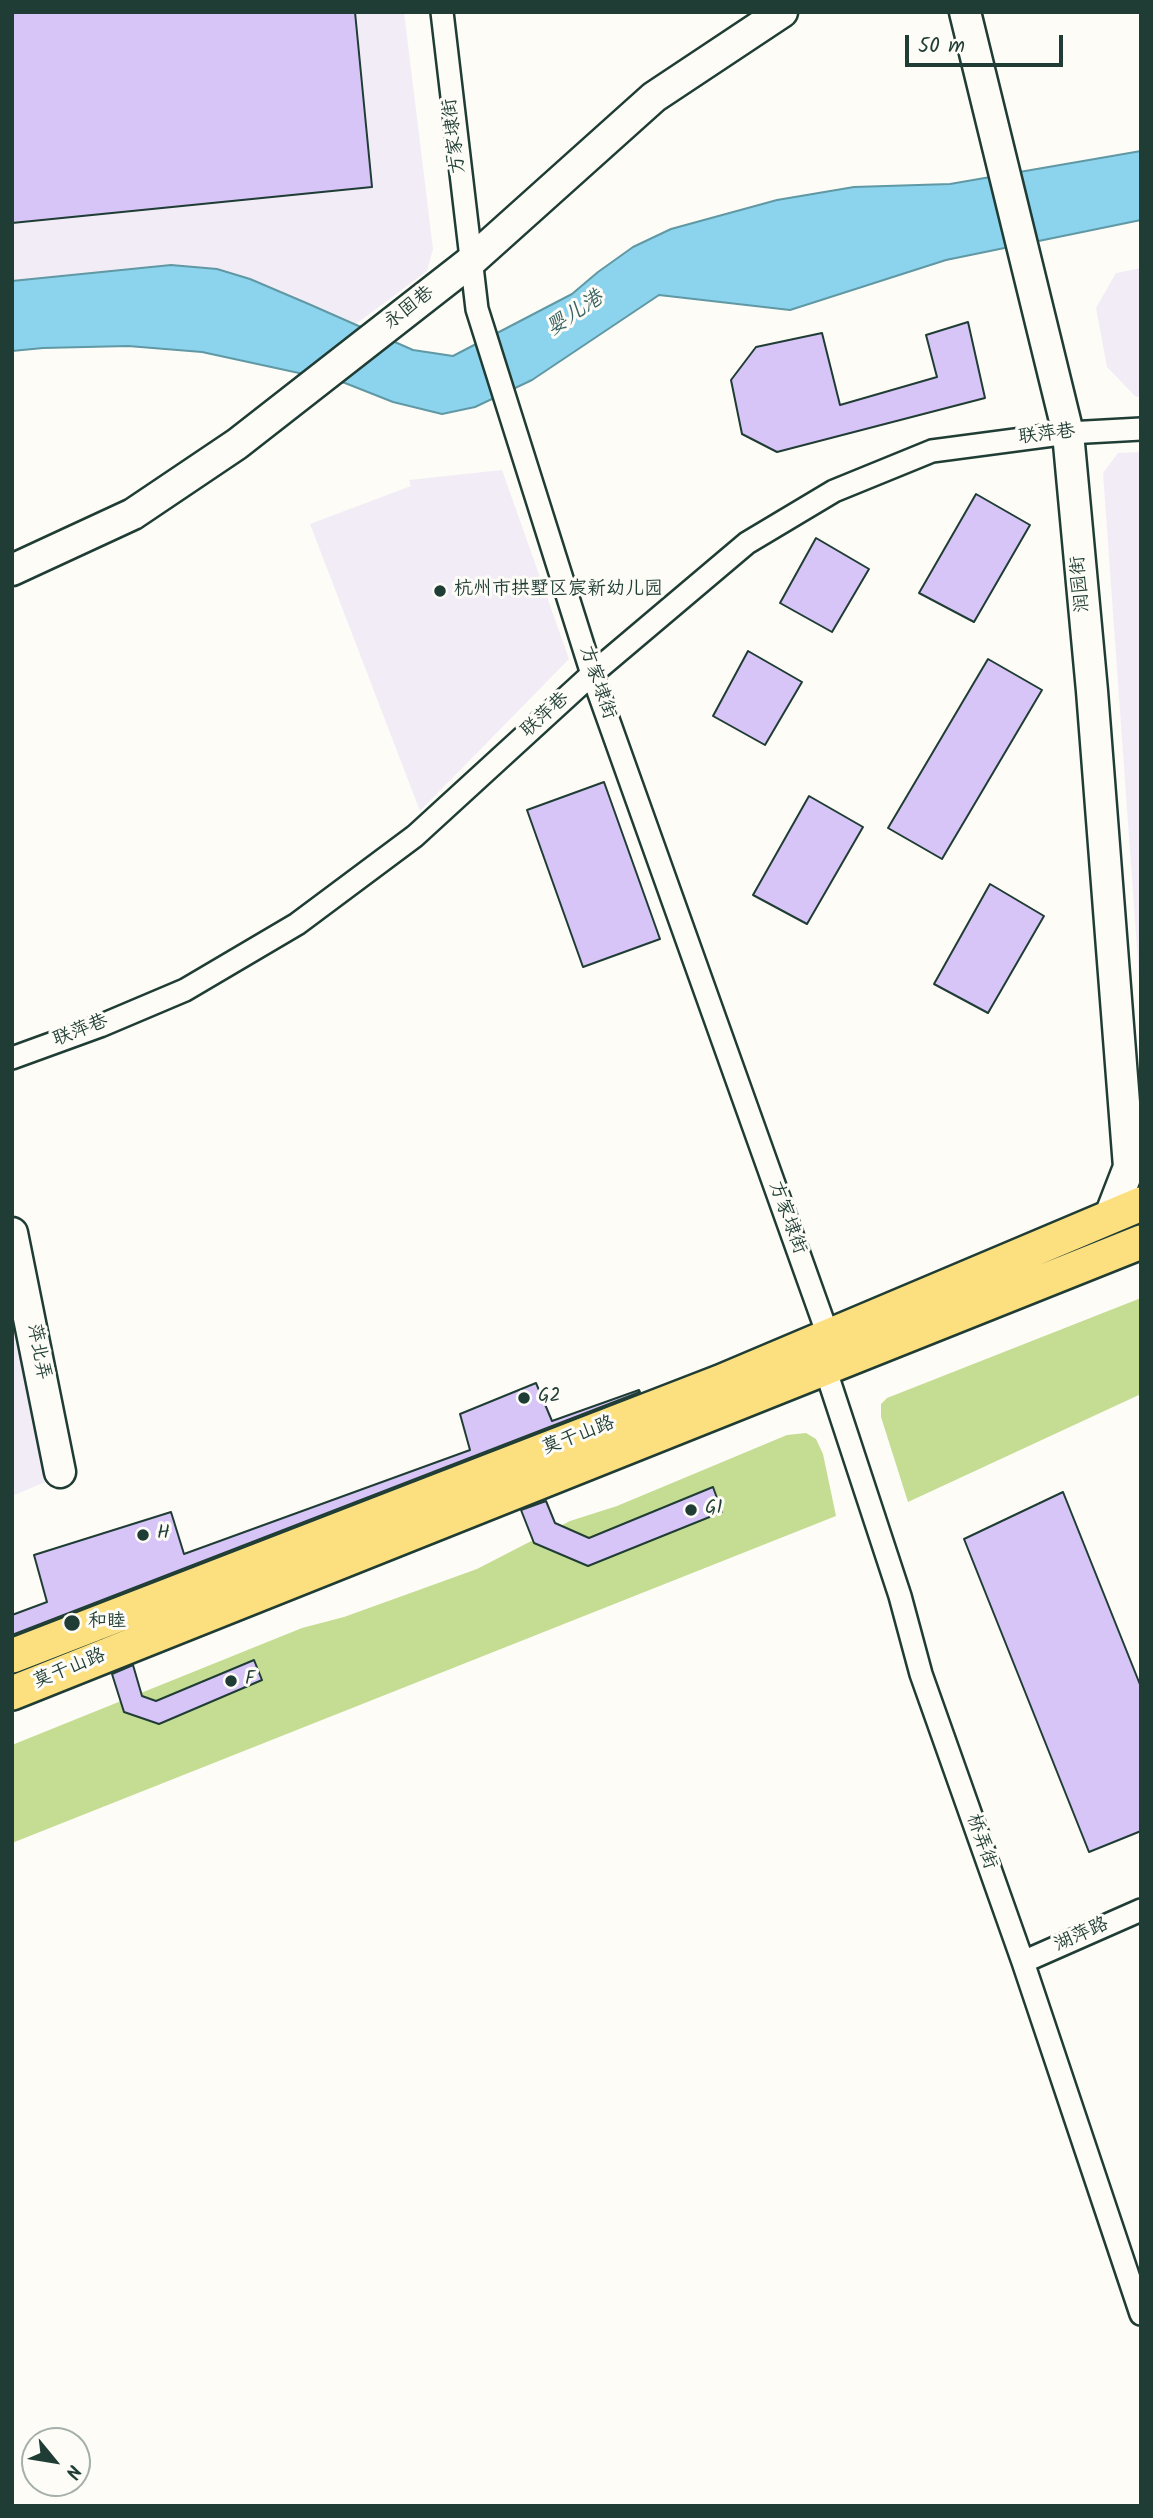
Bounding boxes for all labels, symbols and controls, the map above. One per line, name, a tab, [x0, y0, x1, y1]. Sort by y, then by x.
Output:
scale bar	[908, 21, 1066, 65]
text: 50 m	[918, 30, 965, 63]
street label: 方家埭街	[440, 97, 472, 175]
street label: 永固巷	[381, 282, 439, 336]
water label: 婴儿港	[543, 287, 609, 343]
street label: 联萍巷	[1017, 421, 1077, 451]
street label: 润园街	[1068, 555, 1096, 613]
place label: 杭州市拱墅区宸新幼儿园	[454, 580, 663, 602]
marker: 杭州市拱墅区宸新幼儿园	[432, 583, 448, 599]
street label: 方家埭街	[573, 643, 619, 723]
street label: 联萍巷	[517, 688, 575, 744]
street label: 联萍巷	[50, 1011, 112, 1053]
street label: 方家埭街	[762, 1178, 810, 1258]
street label: 萍北弄	[20, 1322, 54, 1382]
place label: G2	[538, 1387, 561, 1409]
marker: G2	[516, 1390, 532, 1406]
street label: 莫干山路	[539, 1413, 619, 1461]
place label: G1	[705, 1499, 723, 1521]
marker: G1	[683, 1502, 699, 1518]
place label: H	[157, 1524, 170, 1546]
marker: H	[135, 1527, 151, 1543]
place label: 和睦	[88, 1612, 126, 1634]
marker: 和睦	[62, 1613, 82, 1633]
street label: 莫干山路	[30, 1645, 110, 1695]
place label: F	[245, 1670, 255, 1692]
marker: F	[223, 1673, 239, 1689]
street label: 桥弄街	[960, 1811, 1000, 1873]
street label: 湖萍路	[1051, 1914, 1113, 1958]
north arrow	[21, 2427, 91, 2497]
text: N	[56, 2459, 88, 2484]

